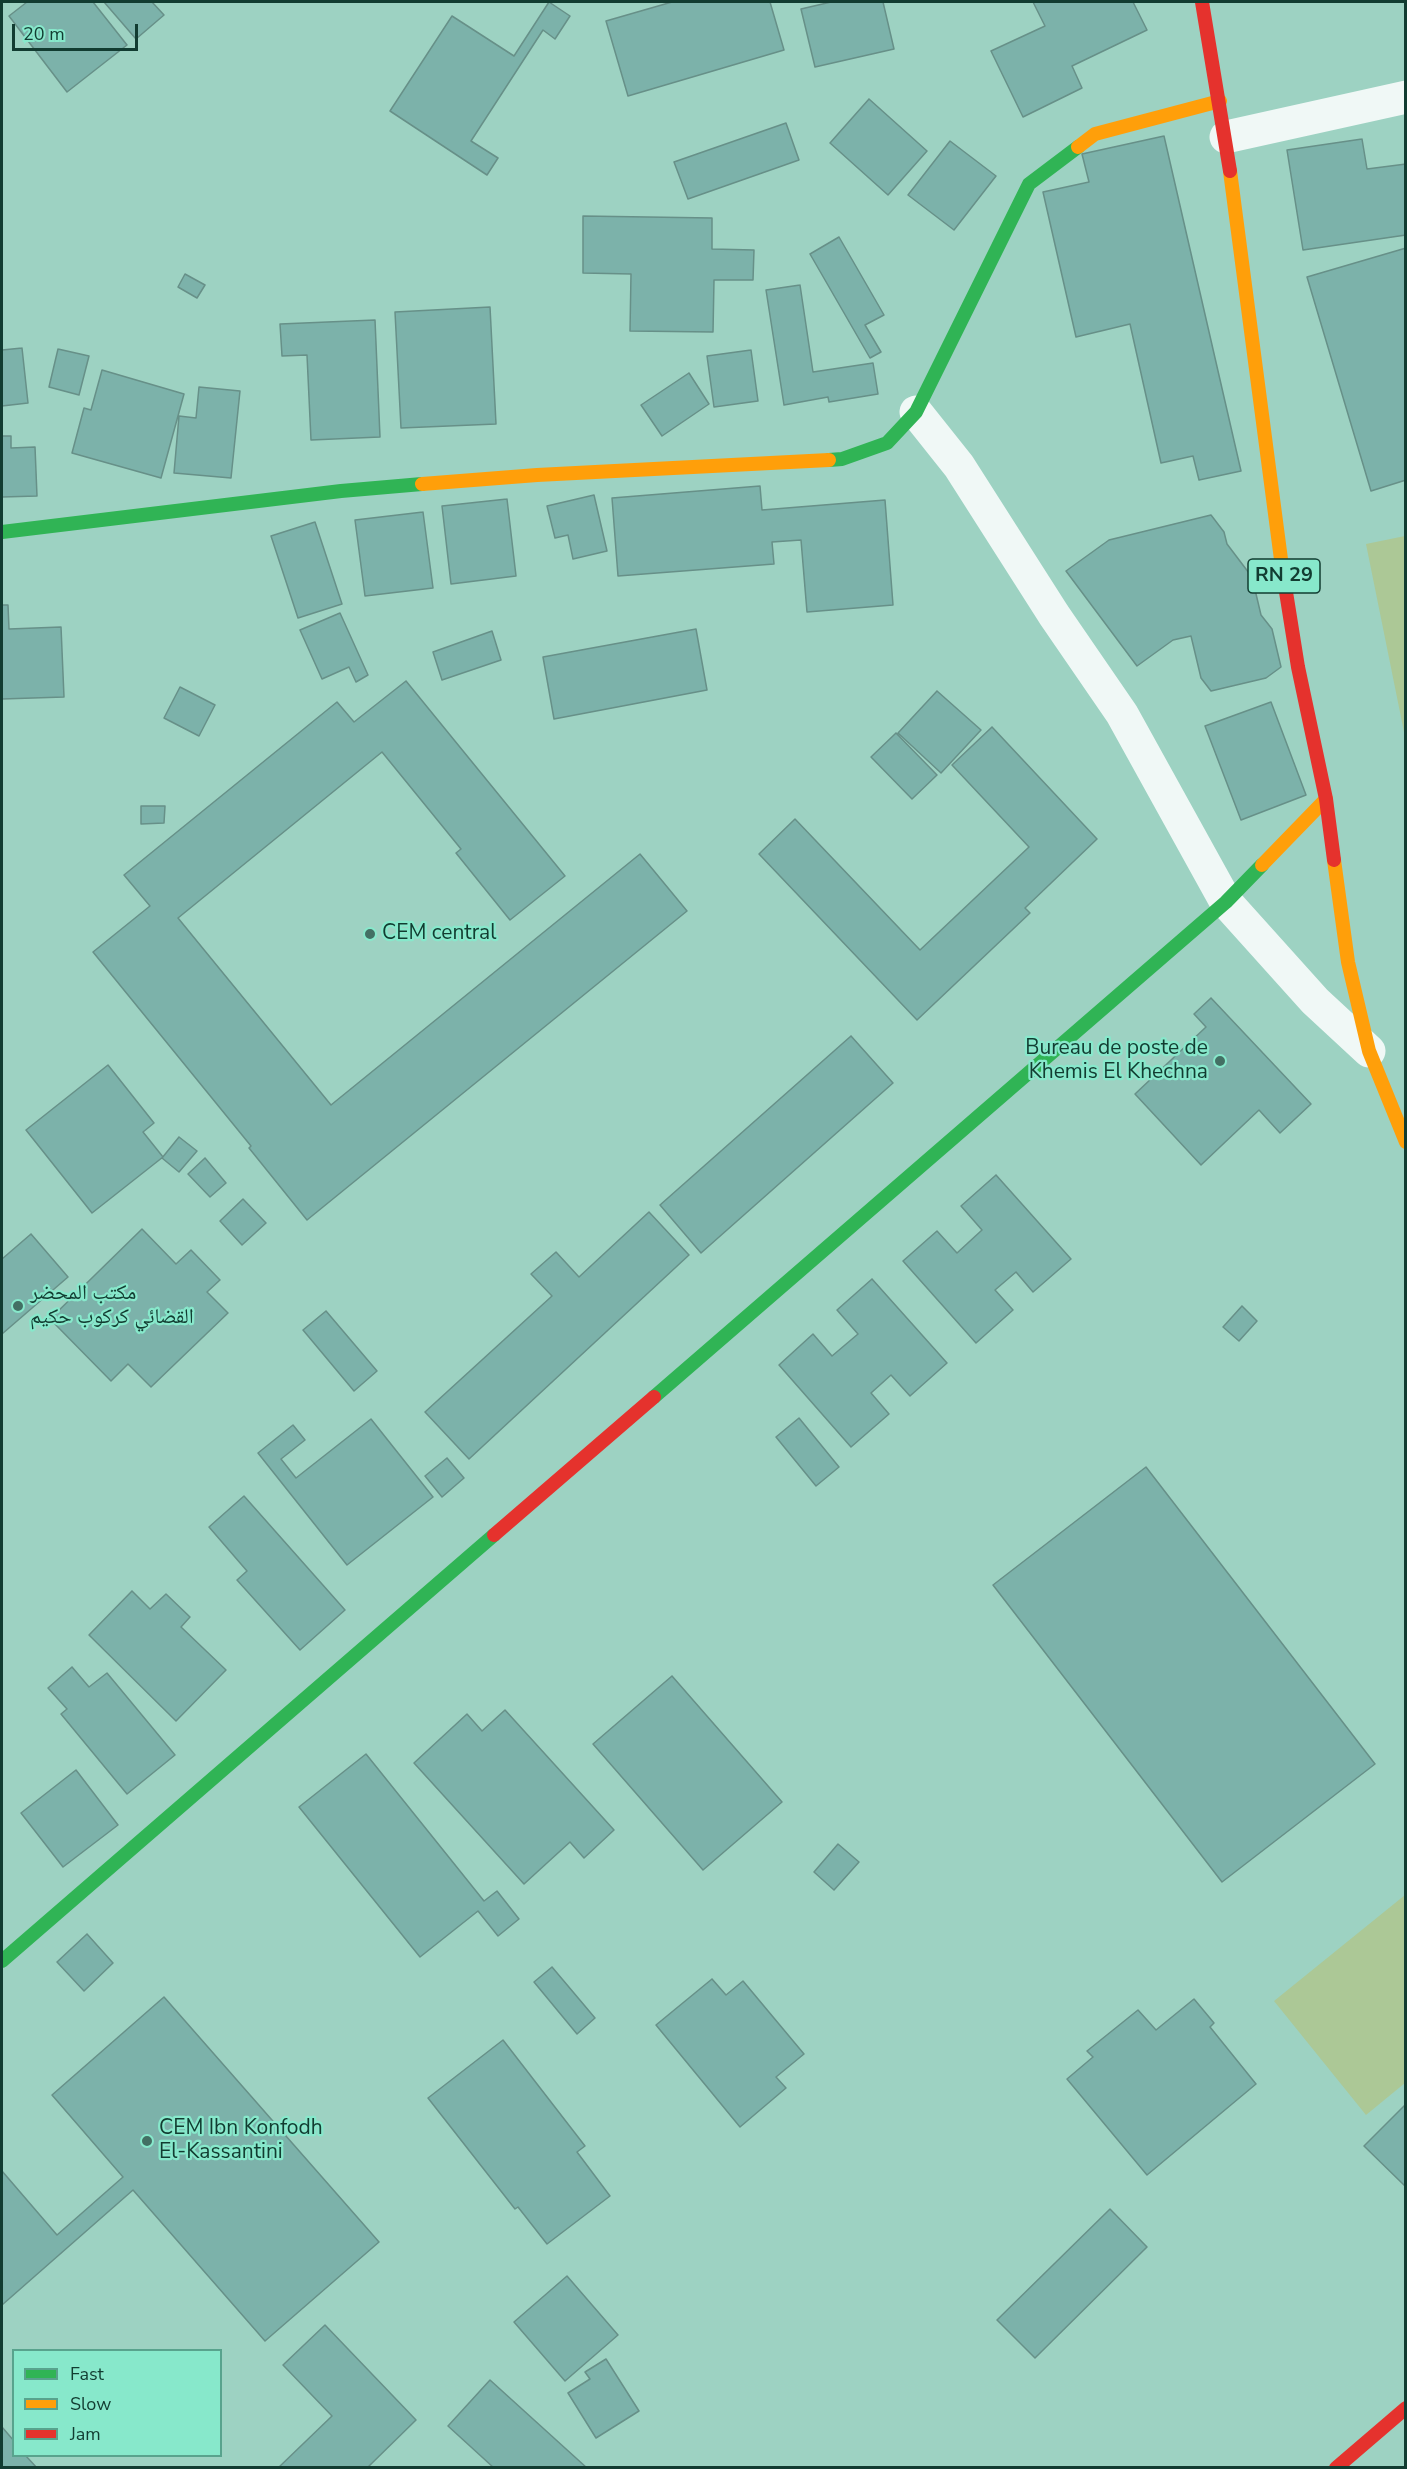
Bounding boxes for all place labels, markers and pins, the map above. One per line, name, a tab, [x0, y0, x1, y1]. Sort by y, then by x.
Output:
place label: CEM central	[382, 921, 496, 947]
marker: CEM central	[363, 927, 377, 941]
place label: Bureau de poste de Khemis El Khechna	[1025, 1036, 1208, 1086]
marker: Bureau de poste de Khemis El Khechna	[1213, 1054, 1227, 1068]
place label: مكتب المحضر القضائي كركوب حكيم	[30, 1281, 194, 1331]
marker: مكتب المحضر القضائي كركوب حكيم	[11, 1299, 25, 1313]
place label: CEM Ibn Konfodh El-Kassantini	[159, 2116, 323, 2166]
marker: CEM Ibn Konfodh El-Kassantini	[140, 2134, 154, 2148]

